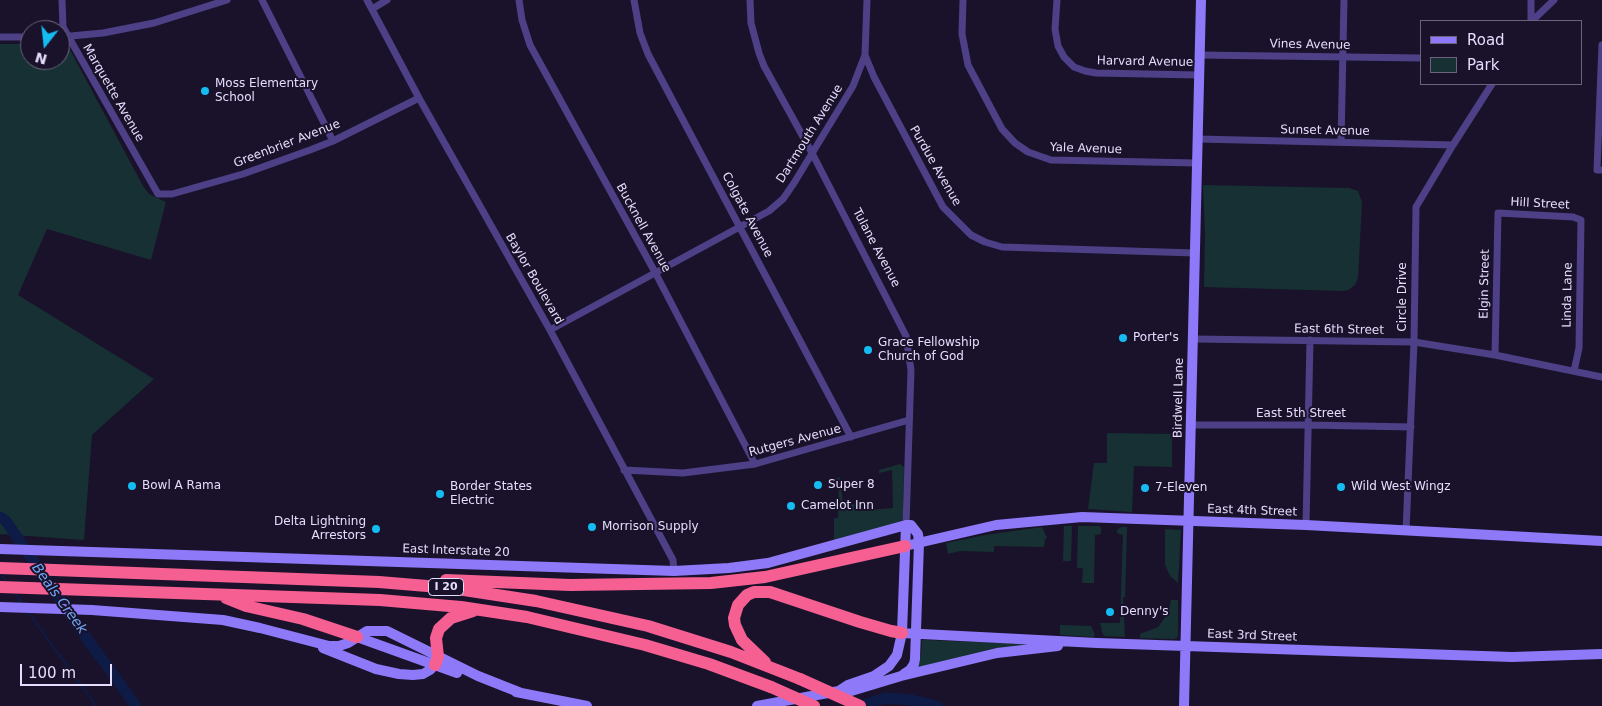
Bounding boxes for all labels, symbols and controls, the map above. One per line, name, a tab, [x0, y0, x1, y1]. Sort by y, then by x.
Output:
north arrow	[20, 20, 70, 70]
legend	[1420, 20, 1582, 85]
text: Road	[1467, 31, 1505, 49]
street label: Vines Avenue	[1269, 37, 1351, 53]
street label: Marquette Avenue	[79, 42, 147, 144]
text: N	[33, 49, 49, 68]
street label: Harvard Avenue	[1097, 54, 1193, 70]
text: Park	[1467, 56, 1499, 74]
place label: Moss Elementary School	[215, 77, 318, 105]
street label: Dartmouth Avenue	[774, 82, 846, 186]
marker: Moss Elementary School	[199, 85, 211, 97]
street label: Greenbrier Avenue	[232, 117, 342, 171]
street label: Purdue Avenue	[906, 123, 964, 209]
street label: Sunset Avenue	[1280, 123, 1370, 139]
street label: Yale Avenue	[1050, 141, 1122, 157]
street label: Colgate Avenue	[718, 170, 776, 260]
street label: Bucknell Avenue	[613, 181, 673, 275]
street label: Hill Street	[1510, 195, 1570, 213]
street label: Tulane Avenue	[849, 206, 903, 290]
street label: Baylor Boulevard	[502, 231, 566, 327]
street label: Elgin Street	[1477, 249, 1493, 319]
street label: Circle Drive	[1396, 262, 1410, 332]
street label: Linda Lane	[1560, 262, 1576, 328]
street label: East 6th Street	[1294, 322, 1384, 338]
place label: Porter's	[1133, 331, 1179, 345]
marker: Porter's	[1117, 332, 1129, 344]
place label: Grace Fellowship Church of God	[878, 336, 980, 364]
marker: Grace Fellowship Church of God	[862, 344, 874, 356]
street label: Birdwell Lane	[1171, 358, 1187, 438]
street label: East 5th Street	[1256, 407, 1346, 421]
street label: Rutgers Avenue	[747, 422, 843, 460]
place label: Super 8	[828, 478, 875, 492]
place label: Bowl A Rama	[142, 479, 221, 493]
marker: Super 8	[812, 479, 824, 491]
marker: Bowl A Rama	[126, 480, 138, 492]
place label: Border States Electric	[450, 480, 532, 508]
place label: Wild West Wingz	[1351, 480, 1450, 494]
place label: 7-Eleven	[1155, 481, 1207, 495]
marker: Wild West Wingz	[1335, 481, 1347, 493]
marker: 7-Eleven	[1139, 482, 1151, 494]
marker: Border States Electric	[434, 488, 446, 500]
place label: Camelot Inn	[801, 499, 874, 513]
marker: Camelot Inn	[785, 500, 797, 512]
street label: East 4th Street	[1207, 502, 1297, 520]
place label: Delta Lightning Arrestors	[274, 515, 366, 543]
place label: Morrison Supply	[602, 520, 699, 534]
marker: Morrison Supply	[586, 521, 598, 533]
marker: Delta Lightning Arrestors	[370, 523, 382, 535]
street label: East Interstate 20	[402, 542, 510, 560]
water label: Beals Creek	[28, 560, 90, 638]
road number: I 20	[428, 578, 464, 596]
place label: Denny's	[1120, 605, 1168, 619]
marker: Denny's	[1104, 606, 1116, 618]
street label: East 3rd Street	[1207, 627, 1297, 645]
scale bar	[22, 654, 115, 686]
text: 100 m	[28, 664, 76, 682]

